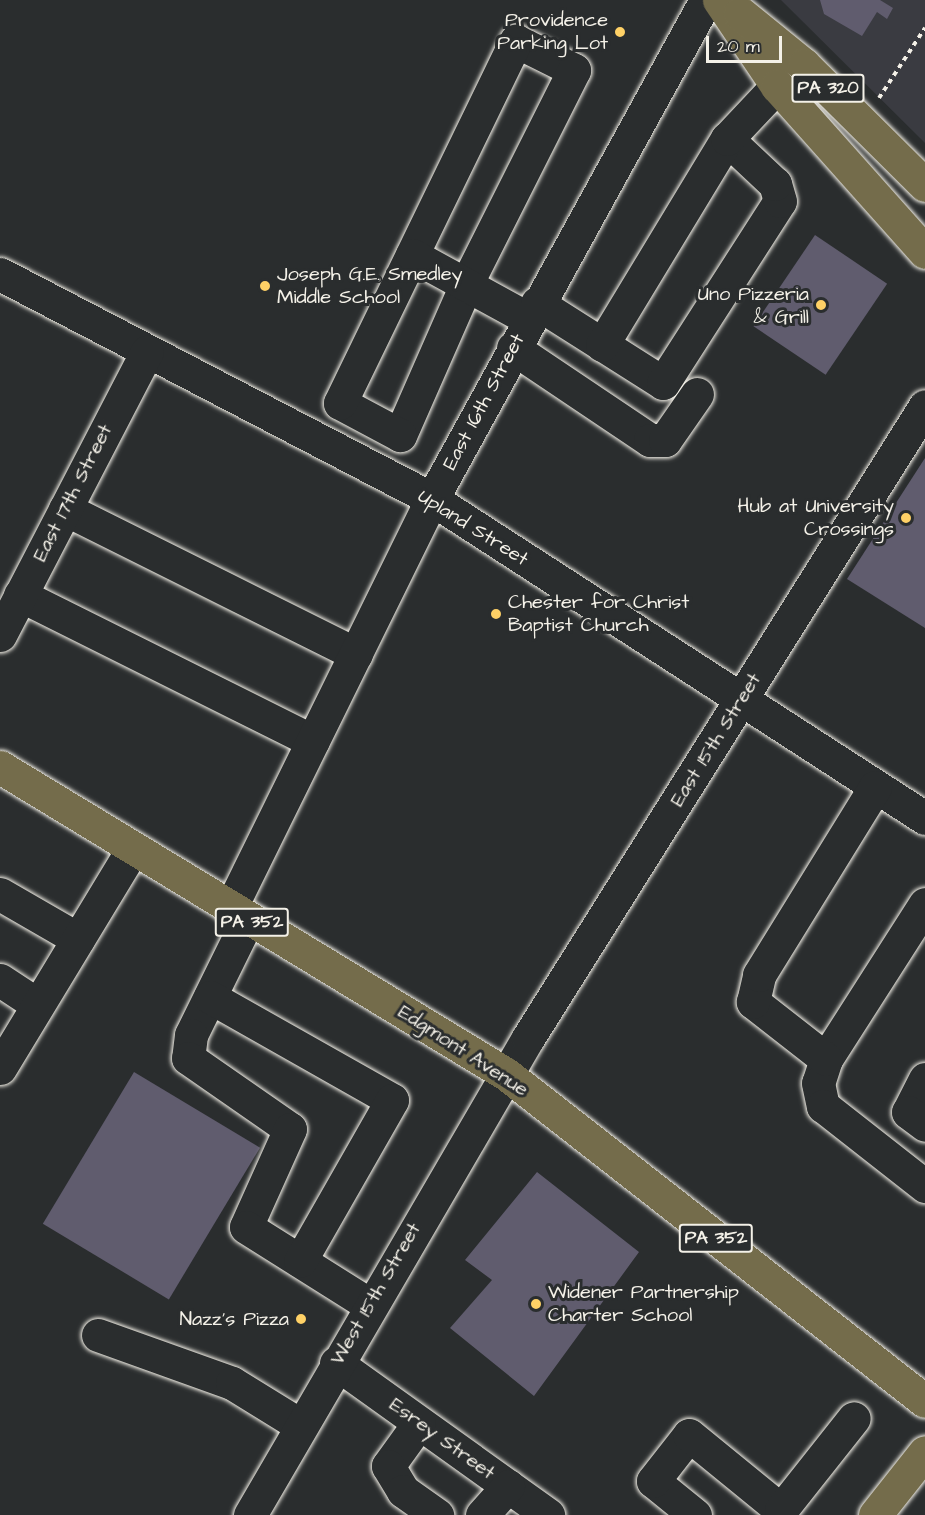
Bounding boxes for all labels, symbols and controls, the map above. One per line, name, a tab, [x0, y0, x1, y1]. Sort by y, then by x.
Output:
place label: Providence Parking Lot	[497, 8, 608, 55]
scale bar	[709, 24, 786, 62]
marker: Providence Parking Lot	[613, 25, 627, 39]
text: 20 m	[717, 34, 760, 59]
road number: PA 320	[790, 73, 866, 103]
place label: Joseph G.E. Smedley Middle School	[277, 262, 462, 309]
marker: Joseph G.E. Smedley Middle School	[258, 279, 272, 293]
place label: Uno Pizzeria & Grill	[698, 282, 809, 329]
marker: Uno Pizzeria & Grill	[814, 298, 828, 312]
street label: East 16th Street	[438, 330, 530, 474]
street label: East 17th Street	[28, 420, 118, 566]
street label: Upland Street	[413, 485, 533, 571]
place label: Hub at University Crossings	[738, 494, 894, 541]
marker: Hub at University Crossings	[899, 511, 913, 525]
place label: Chester for Christ Baptist Church	[508, 590, 689, 637]
marker: Chester for Christ Baptist Church	[489, 607, 503, 621]
street label: East 15th Street	[665, 669, 767, 811]
road number: PA 352	[214, 907, 290, 937]
street label: Edgmont Avenue	[393, 1000, 533, 1102]
street label: West 15th Street	[326, 1219, 426, 1369]
road number: PA 352	[678, 1223, 754, 1253]
place label: Widener Partnership Charter School	[548, 1280, 739, 1327]
marker: Widener Partnership Charter School	[529, 1297, 543, 1311]
place label: Nazz's Pizza	[179, 1307, 289, 1331]
marker: Nazz's Pizza	[294, 1312, 308, 1326]
street label: Esrey Street	[385, 1393, 499, 1485]

